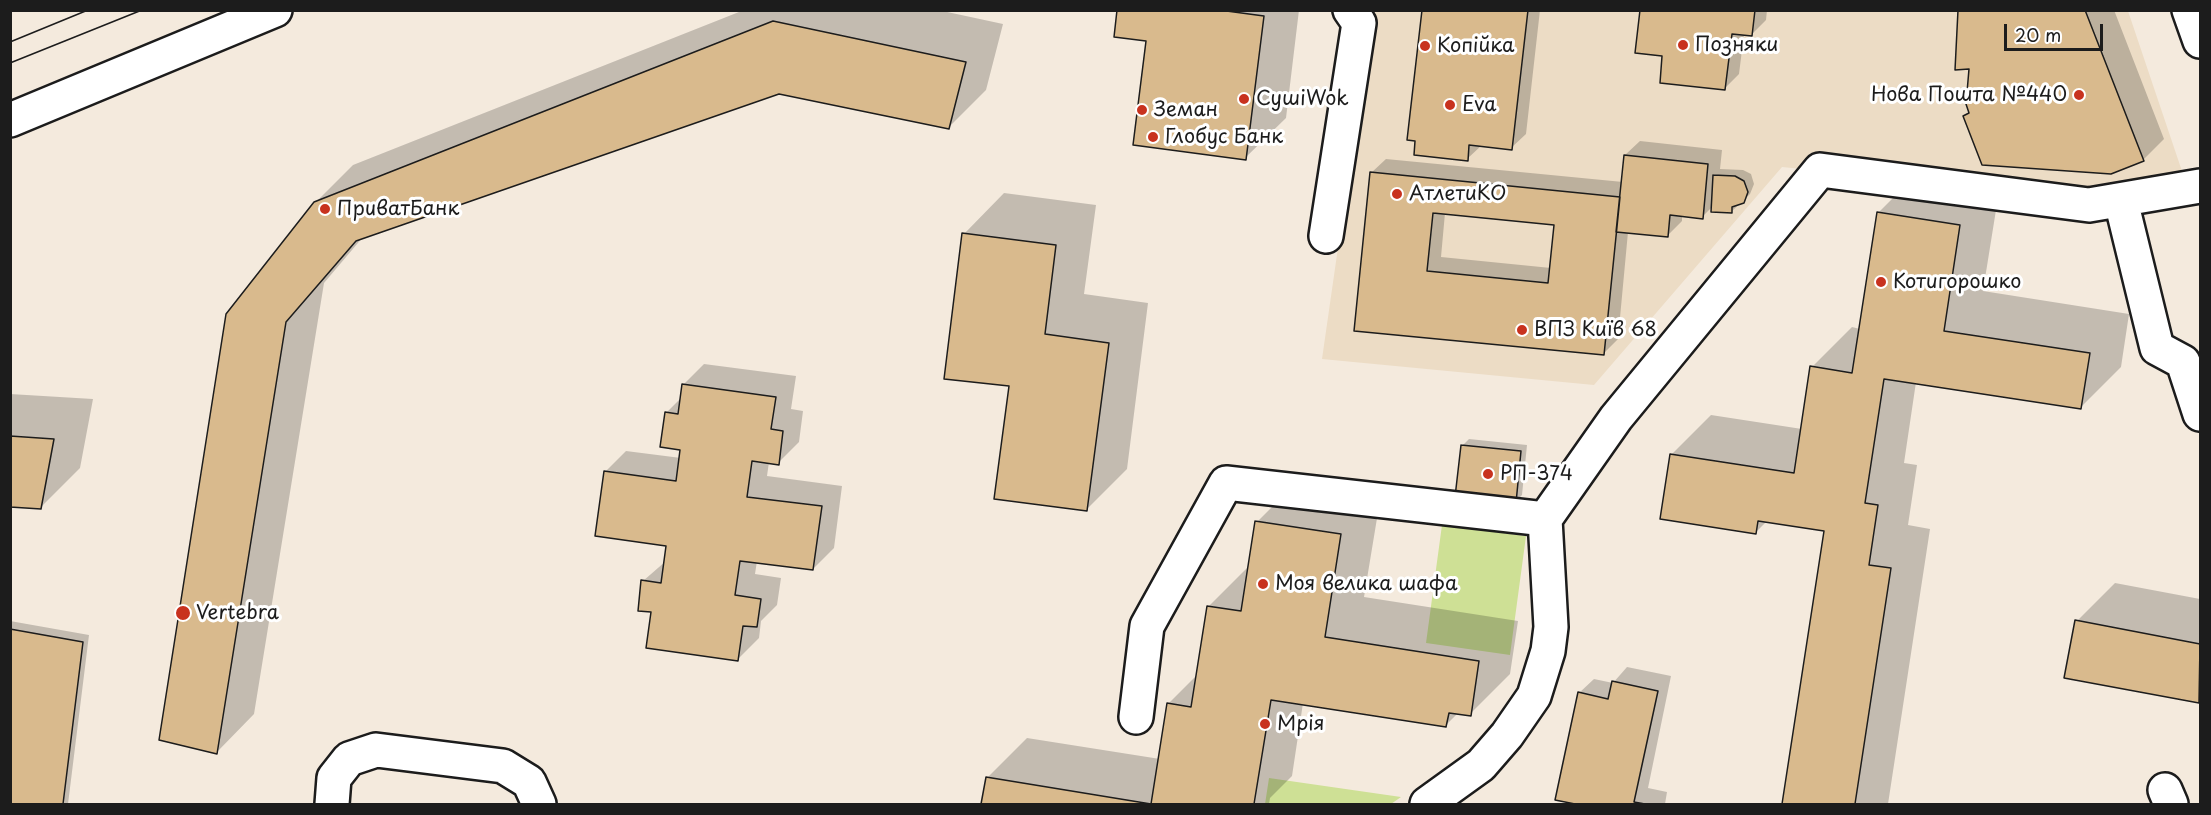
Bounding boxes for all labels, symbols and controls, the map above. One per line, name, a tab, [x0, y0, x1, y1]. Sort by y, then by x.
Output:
scale bar	[2007, 12, 2106, 50]
text: 20 m	[2015, 21, 2061, 48]
place label: Позняки	[1695, 33, 1778, 57]
place label: Копійка	[1437, 34, 1514, 58]
marker: Позняки	[1676, 38, 1690, 52]
marker: Копійка	[1418, 39, 1432, 53]
place label: Нова Пошта №440	[1871, 83, 2067, 107]
place label: СушіWok	[1256, 87, 1349, 111]
marker: Нова Пошта №440	[2072, 88, 2086, 102]
marker: СушіWok	[1237, 92, 1251, 106]
place label: Eva	[1462, 93, 1496, 117]
place label: Земан	[1154, 98, 1218, 122]
marker: Eva	[1443, 98, 1457, 112]
marker: Земан	[1135, 103, 1149, 117]
place label: Глобус Банк	[1165, 125, 1283, 149]
marker: Глобус Банк	[1146, 130, 1160, 144]
place label: АтлетиКО	[1409, 182, 1506, 206]
marker: АтлетиКО	[1390, 187, 1404, 201]
place label: ПриватБанк	[337, 197, 459, 221]
marker: ПриватБанк	[318, 202, 332, 216]
place label: Котигорошко	[1893, 270, 2021, 294]
marker: Котигорошко	[1874, 275, 1888, 289]
place label: ВПЗ Київ 68	[1534, 318, 1657, 342]
marker: ВПЗ Київ 68	[1515, 323, 1529, 337]
place label: РП-374	[1500, 462, 1573, 486]
marker: РП-374	[1481, 467, 1495, 481]
place label: Моя велика шафа	[1275, 572, 1457, 596]
marker: Моя велика шафа	[1256, 577, 1270, 591]
place label: Vertebra	[196, 601, 279, 625]
marker: Vertebra	[174, 604, 192, 622]
place label: Мрія	[1277, 712, 1325, 736]
marker: Мрія	[1258, 717, 1272, 731]

